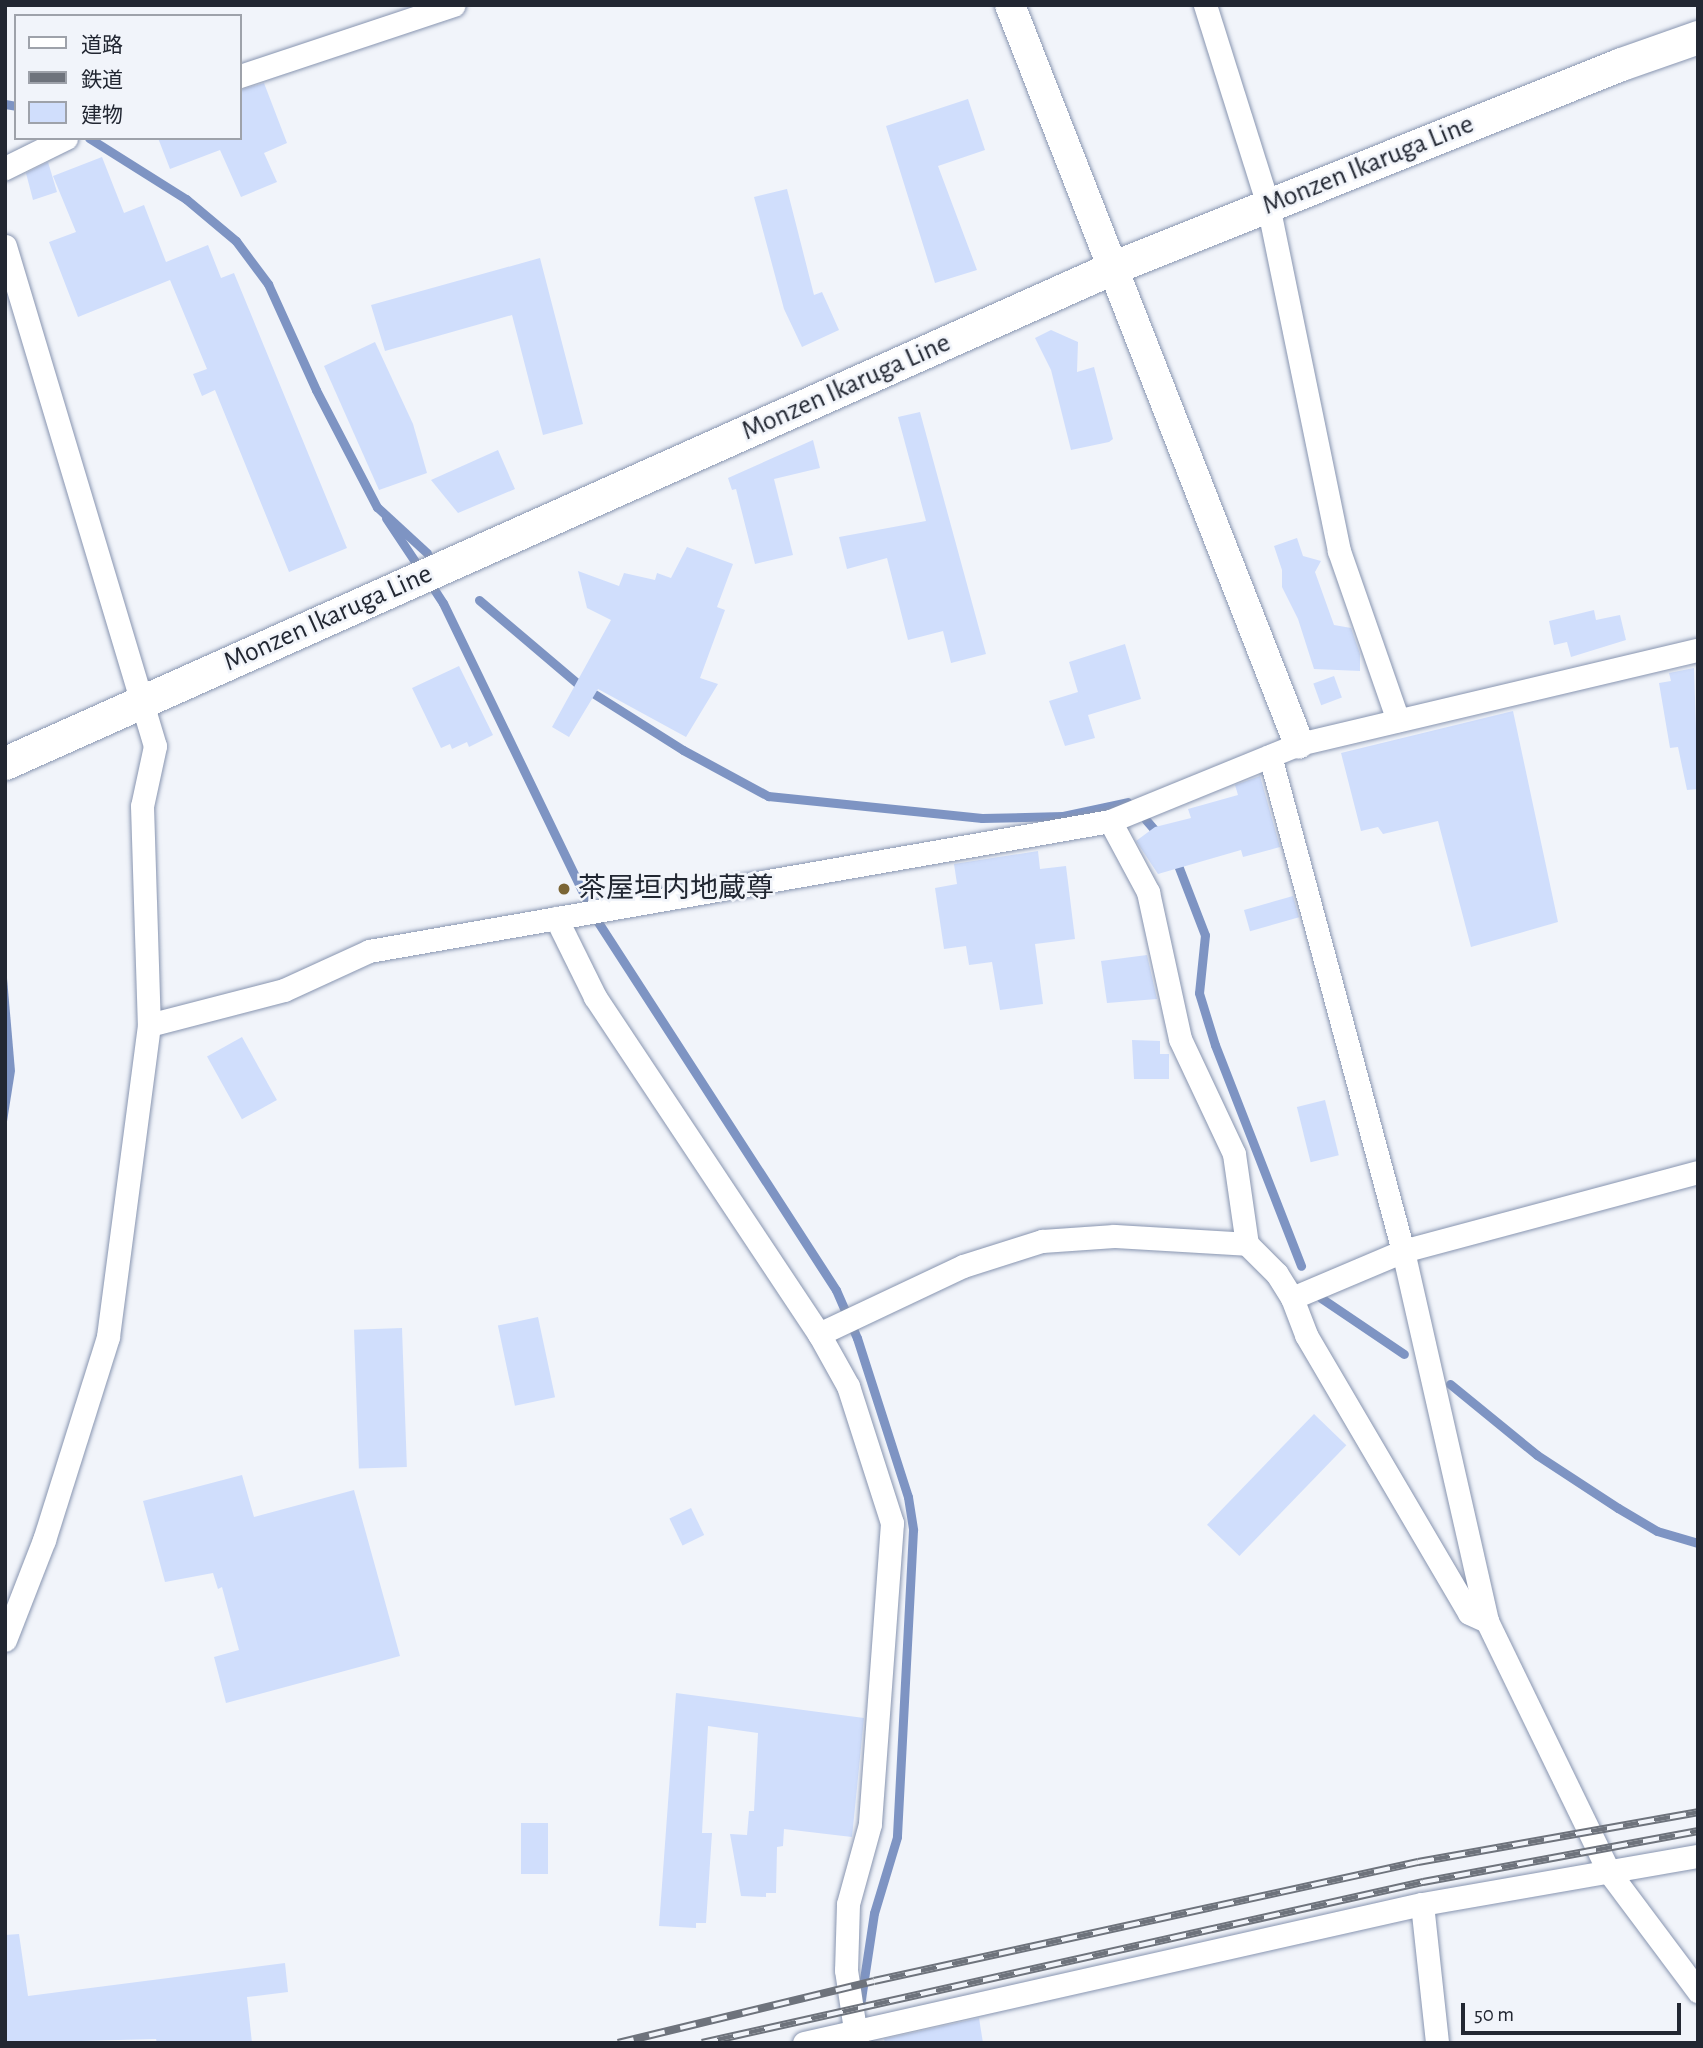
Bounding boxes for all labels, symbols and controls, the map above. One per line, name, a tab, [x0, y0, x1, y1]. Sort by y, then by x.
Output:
legend	[14, 14, 242, 140]
text: 道路	[81, 35, 123, 56]
text: 鉄道	[81, 70, 123, 91]
text: 建物	[81, 105, 123, 126]
street label: Monzen Ikaruga Line	[1257, 107, 1479, 223]
street label: Monzen Ikaruga Line	[736, 326, 956, 448]
street label: Monzen Ikaruga Line	[218, 557, 438, 679]
place label: 茶屋垣内地蔵尊	[578, 872, 774, 906]
marker: 茶屋垣内地蔵尊	[556, 881, 572, 897]
scale bar	[1465, 1988, 1686, 2032]
text: 50 m	[1474, 2004, 1514, 2025]

